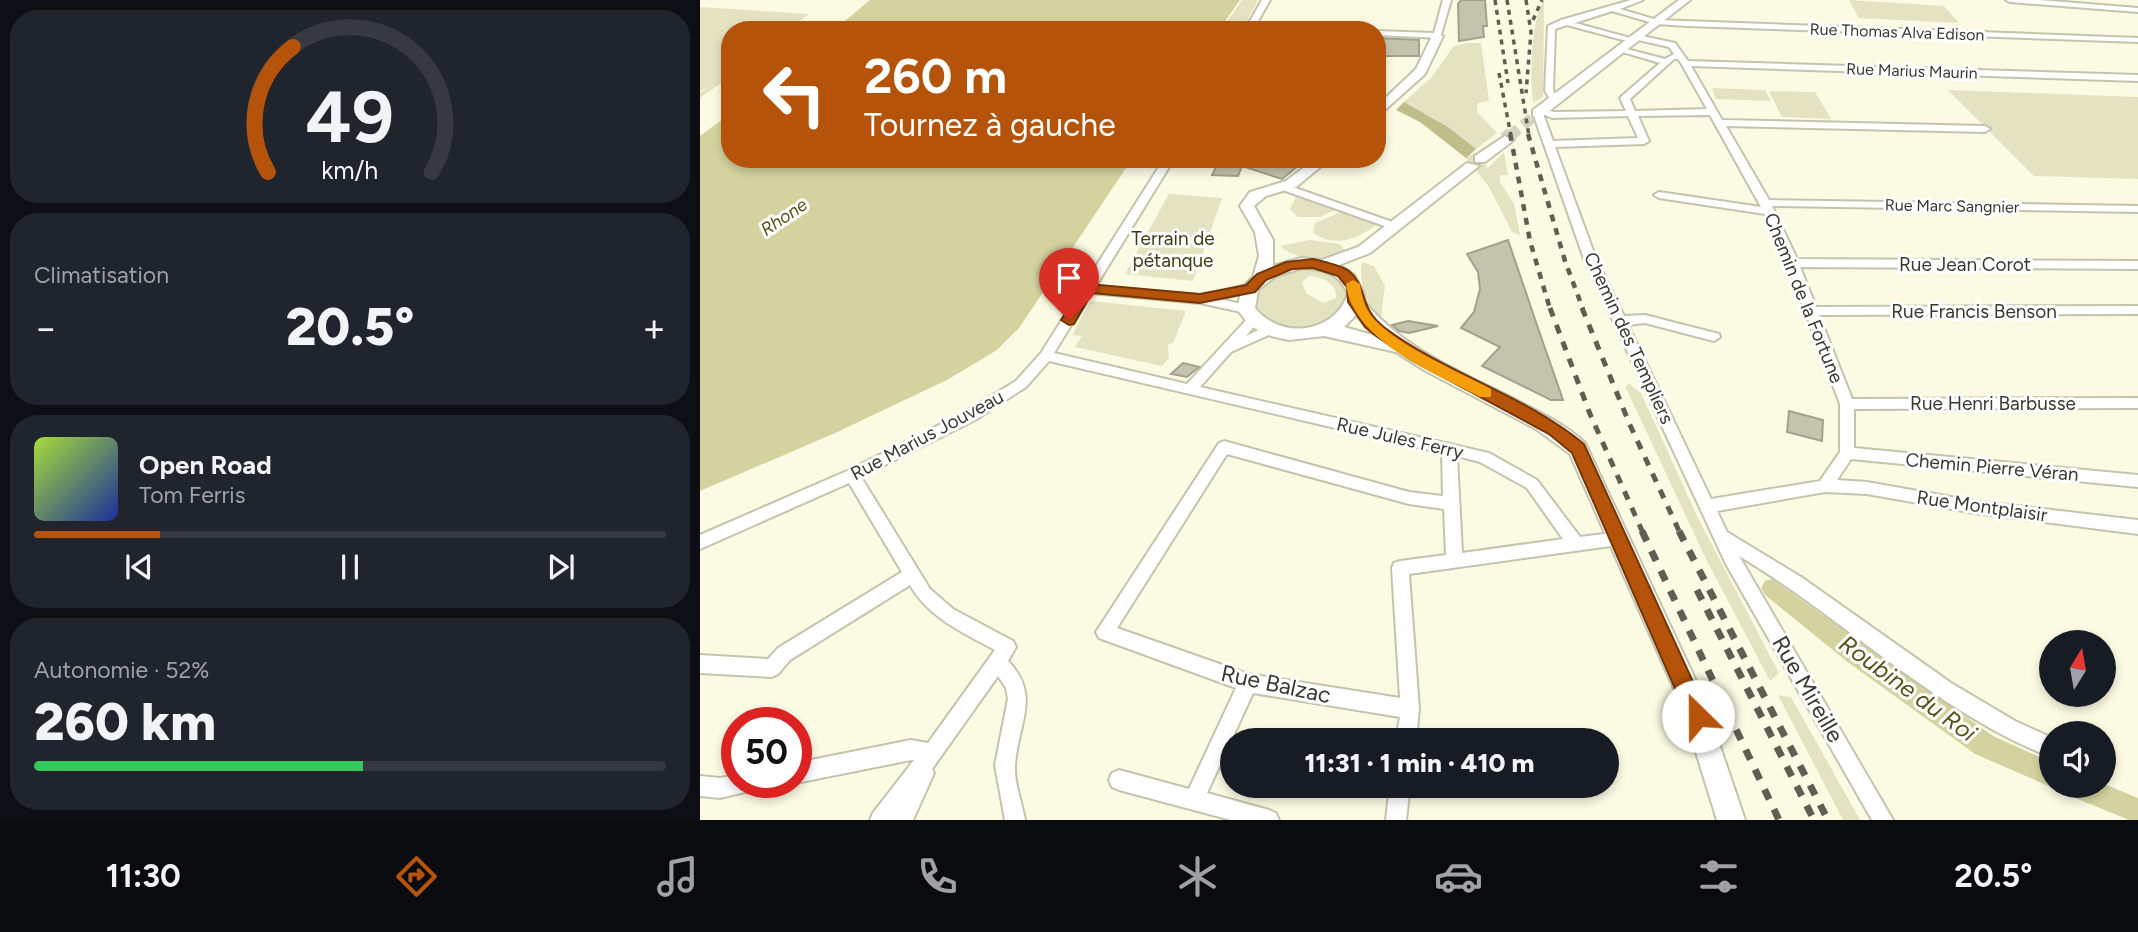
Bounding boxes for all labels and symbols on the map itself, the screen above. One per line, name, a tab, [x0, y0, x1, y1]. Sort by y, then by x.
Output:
street label: Rue Thomas Alva Edison	[1809, 19, 1985, 45]
street label: Rue Marius Maurin	[1846, 59, 1978, 83]
water label: Rhone	[756, 193, 812, 241]
street label: Rue Marc Sangnier	[1885, 195, 2020, 217]
street label: Chemin de la Fortune	[1759, 209, 1849, 387]
park label: Terrain de pétanque	[1131, 227, 1215, 272]
pin	[1039, 248, 1099, 320]
street label: Chemin des Templiers	[1579, 248, 1679, 428]
street label: Rue Jean Corot	[1899, 253, 2031, 276]
street label: Rue Francis Benson	[1891, 300, 2057, 323]
street label: Rue Marius Jouveau	[847, 385, 1007, 485]
street label: Rue Henri Barbusse	[1910, 392, 2076, 415]
street label: Rue Jules Ferry	[1334, 412, 1466, 464]
street label: Chemin Pierre Véran	[1904, 448, 2080, 486]
street label: Rue Montplaisir	[1915, 485, 2049, 527]
water label: Roubine du Roi	[1834, 629, 1983, 748]
north arrow	[2039, 630, 2116, 707]
street label: Rue Mireille	[1766, 631, 1850, 747]
street label: Rue Balzac	[1218, 659, 1334, 709]
position arrow	[1661, 679, 1735, 753]
speed limit sign: 50	[721, 707, 812, 798]

